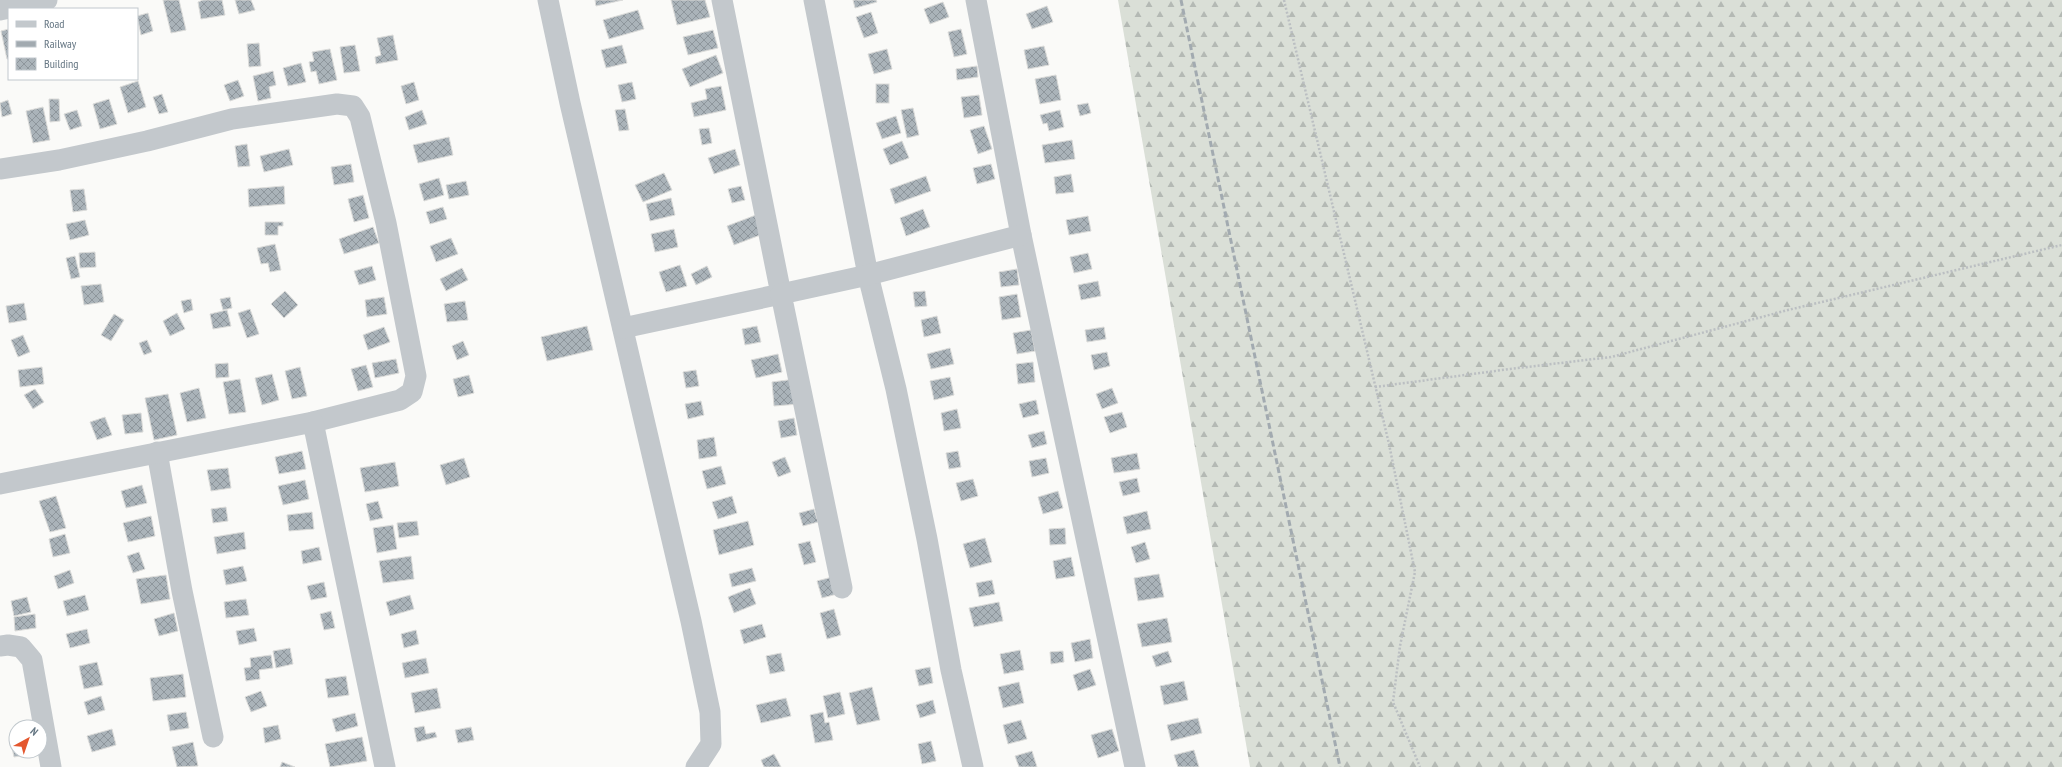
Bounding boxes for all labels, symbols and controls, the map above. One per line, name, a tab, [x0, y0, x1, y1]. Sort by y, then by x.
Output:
legend	[8, 8, 138, 80]
text: Road	[44, 16, 64, 31]
text: Railway	[44, 36, 77, 51]
text: Building	[44, 56, 79, 71]
north arrow	[8, 719, 48, 759]
text: N	[28, 724, 41, 739]

